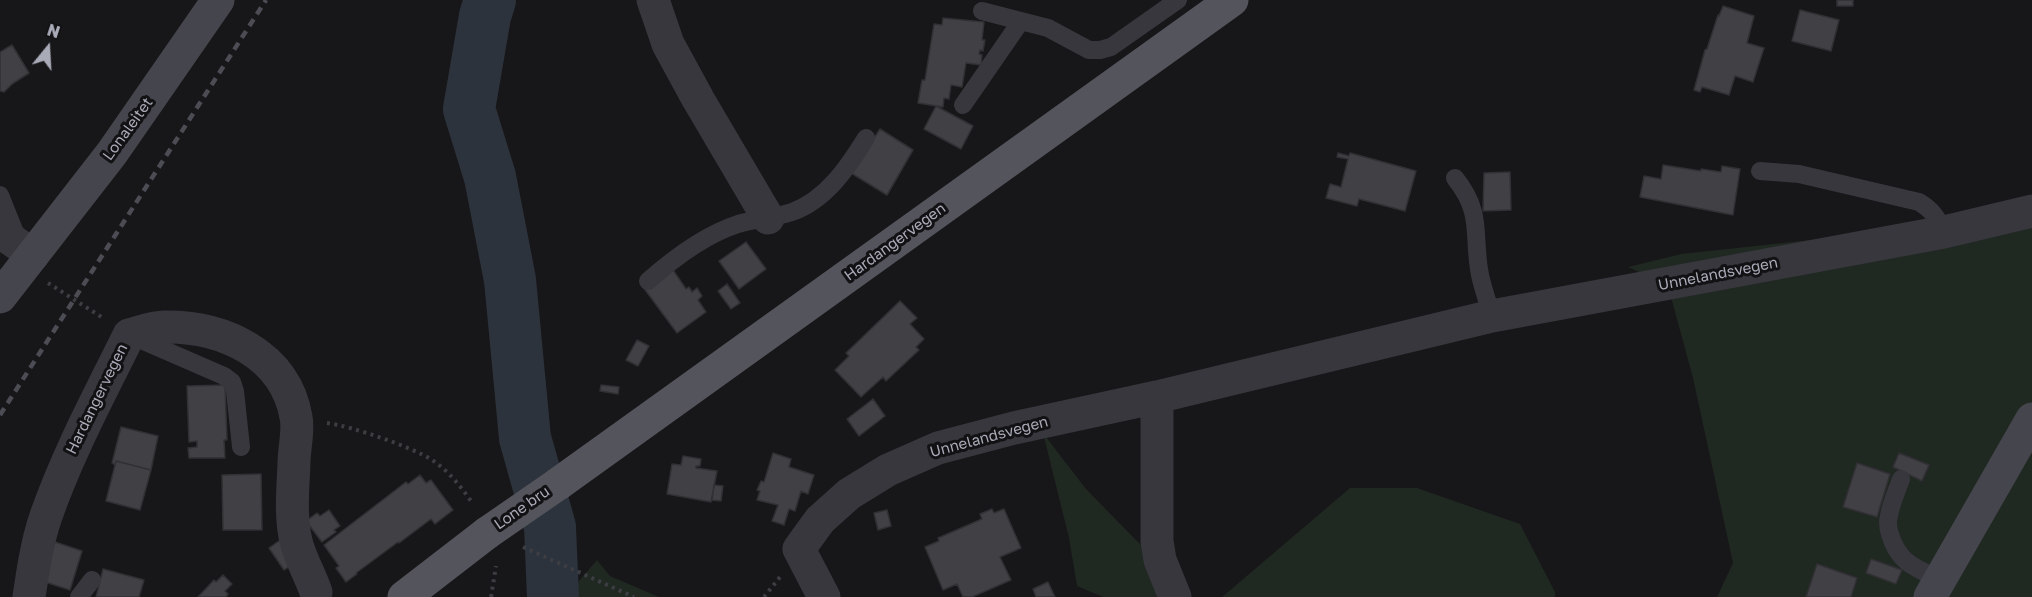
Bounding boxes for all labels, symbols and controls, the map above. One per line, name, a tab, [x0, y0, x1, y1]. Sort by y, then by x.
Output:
north arrow	[18, 18, 78, 78]
text: N	[45, 19, 62, 42]
street label: Lonaleitet	[99, 94, 157, 164]
street label: Hardangervegen	[841, 199, 949, 285]
street label: Unnelandsvegen	[1657, 254, 1779, 294]
street label: Hardangervegen	[62, 341, 132, 457]
street label: Unnelandsvegen	[928, 413, 1050, 461]
street label: Lone bru	[491, 482, 553, 534]

